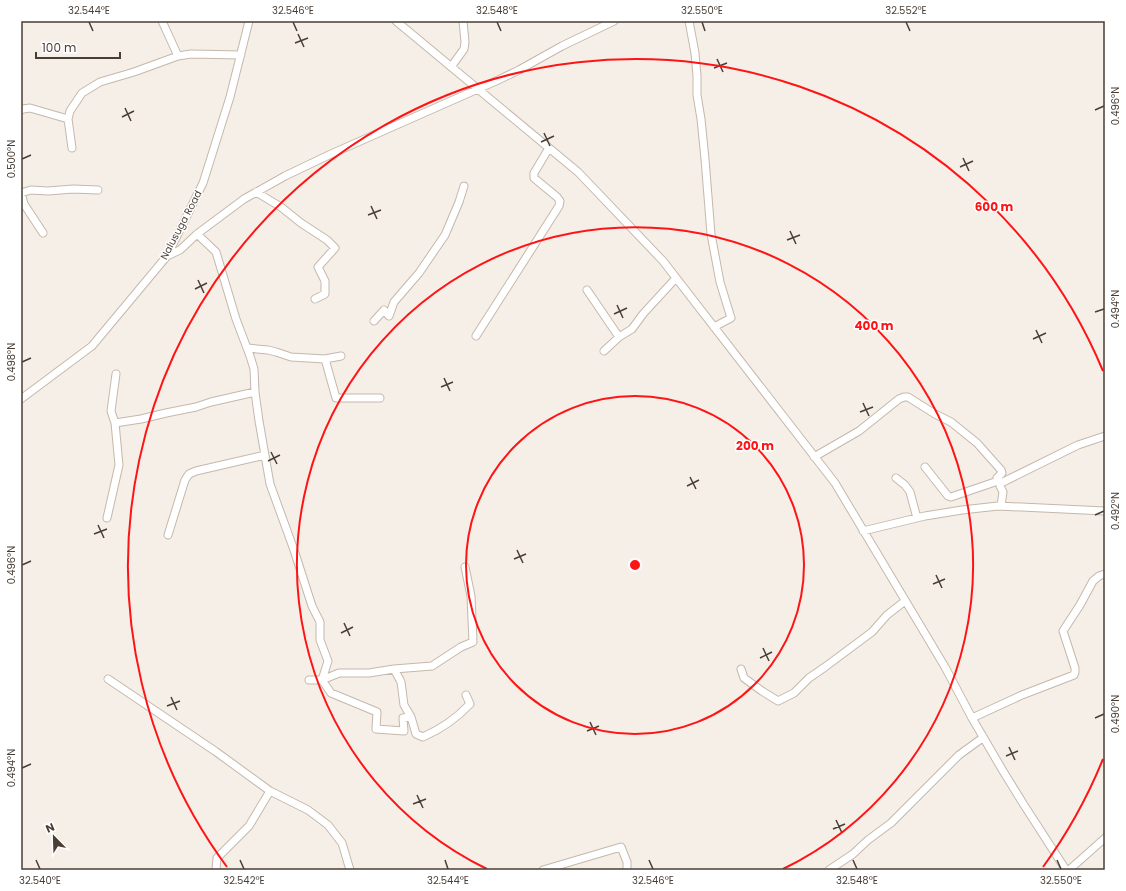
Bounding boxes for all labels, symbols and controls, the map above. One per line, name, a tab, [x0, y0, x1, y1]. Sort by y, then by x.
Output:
text: 32.544°E	[68, 3, 110, 18]
text: 32.546°E	[272, 3, 314, 18]
text: 32.548°E	[476, 3, 518, 18]
text: 32.550°E	[681, 3, 723, 18]
text: 32.552°E	[885, 3, 927, 18]
scale bar	[36, 34, 120, 60]
text: 100 m	[42, 39, 76, 56]
text: 0.496°N	[1108, 87, 1123, 125]
text: 0.500°N	[4, 140, 19, 178]
street label: Nalusuga Road	[156, 188, 206, 262]
text: 600 m	[975, 198, 1014, 215]
text: 0.494°N	[1108, 290, 1123, 328]
text: 400 m	[854, 317, 894, 334]
text: 0.498°N	[4, 343, 19, 381]
text: 200 m	[736, 437, 774, 454]
text: 0.492°N	[1108, 492, 1123, 530]
text: 0.496°N	[4, 546, 19, 584]
centre of rings	[628, 558, 642, 572]
text: 0.490°N	[1108, 695, 1123, 733]
text: 0.494°N	[4, 749, 19, 787]
north arrow	[34, 817, 74, 857]
text: N	[43, 819, 57, 837]
text: 32.540°E	[19, 873, 61, 888]
text: 32.542°E	[223, 873, 265, 888]
text: 32.544°E	[427, 873, 469, 888]
text: 32.546°E	[632, 873, 674, 888]
text: 32.548°E	[836, 873, 878, 888]
text: 32.550°E	[1040, 873, 1082, 888]

